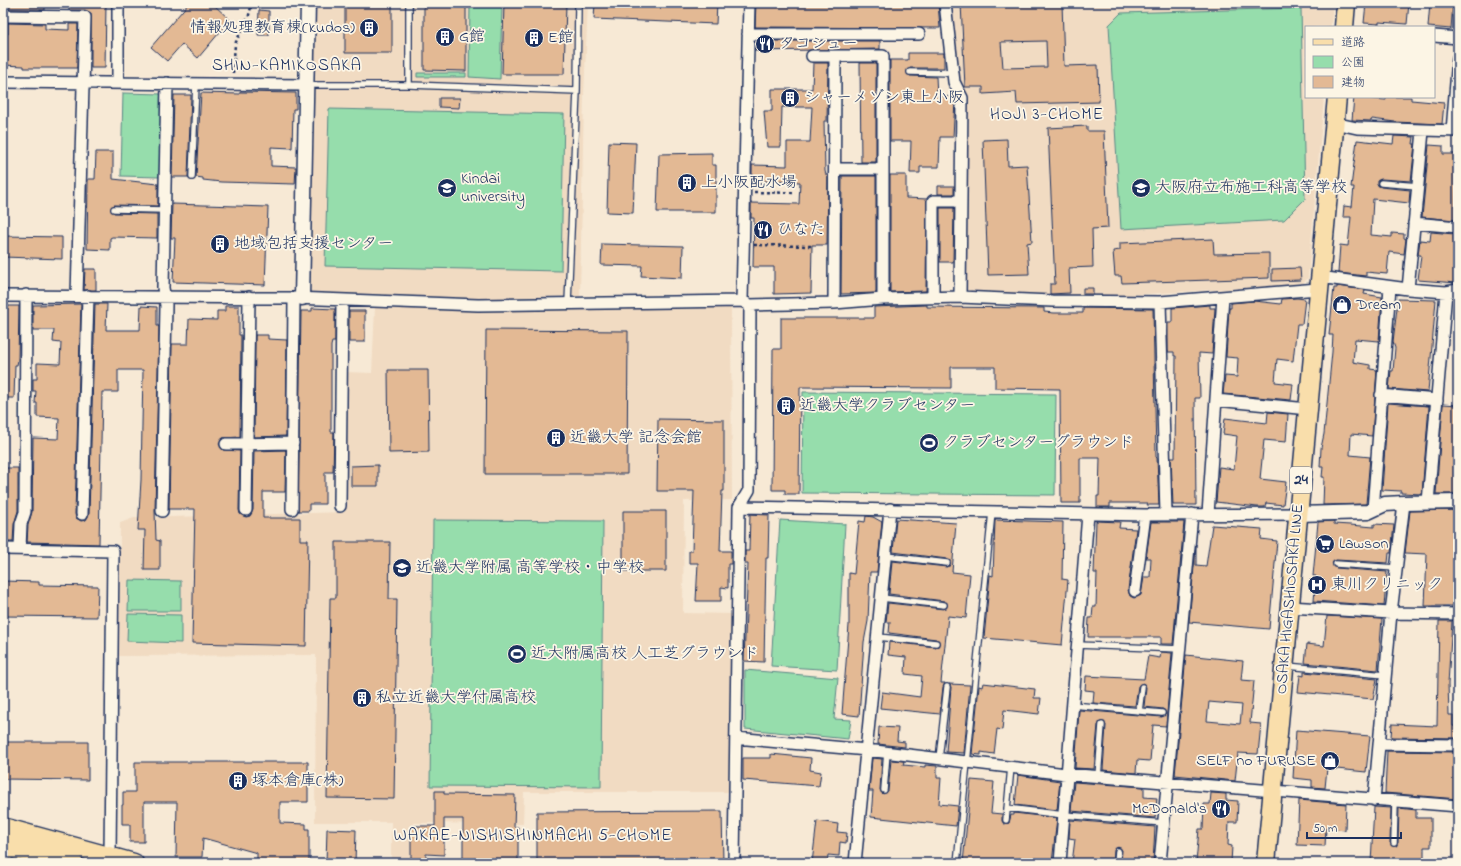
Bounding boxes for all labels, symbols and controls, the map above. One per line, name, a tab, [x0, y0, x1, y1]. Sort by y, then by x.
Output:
place label: 情報処理教育棟(kudos)	[190, 16, 355, 40]
building icon: 情報処理教育棟(kudos)	[358, 17, 380, 39]
place label: G館	[459, 25, 485, 49]
building icon: G館	[434, 26, 456, 48]
place label: E館	[548, 26, 574, 50]
legend	[1305, 26, 1435, 98]
building icon: E館	[523, 27, 545, 49]
place label: タコシュー	[779, 32, 858, 56]
restaurant icon: タコシュー	[754, 33, 776, 55]
text: 道路	[1341, 34, 1365, 52]
district label: SHIN-KAMIKOSAKA	[212, 53, 362, 78]
text: 公園	[1341, 54, 1365, 72]
text: 建物	[1341, 74, 1365, 92]
place label: シャーメゾン東上小阪	[804, 86, 964, 110]
building icon: シャーメゾン東上小阪	[779, 87, 801, 109]
district label: HOJI 3-CHOME	[990, 102, 1104, 127]
place label: Kindai university	[461, 167, 525, 209]
place label: 上小阪配水場	[701, 171, 797, 195]
building icon: 上小阪配水場	[676, 172, 698, 194]
place label: 大阪府立布施工科高等学校	[1155, 176, 1347, 200]
school or university icon: Kindai university	[436, 177, 458, 199]
school or university icon: 大阪府立布施工科高等学校	[1130, 177, 1152, 199]
place label: ひなた	[777, 218, 825, 242]
restaurant icon: ひなた	[752, 219, 774, 241]
place label: 地域包括支援センター	[234, 232, 393, 256]
building icon: 地域包括支援センター	[209, 233, 231, 255]
place label: Dream	[1355, 293, 1401, 317]
shop icon: Dream	[1331, 294, 1353, 316]
place label: 近畿大学クラブセンター	[800, 394, 975, 418]
building icon: 近畿大学クラブセンター	[775, 395, 797, 417]
place label: 近畿大学 記念会館	[570, 426, 702, 450]
building icon: 近畿大学 記念会館	[545, 427, 567, 449]
place label: クラブセンターグラウンド	[943, 431, 1134, 455]
sports icon: クラブセンターグラウンド	[918, 432, 940, 454]
road number: 24	[1290, 467, 1312, 493]
street label: OSAKA HIGASHIOSAKA LINE	[1270, 503, 1310, 695]
place label: Lawson	[1339, 532, 1389, 556]
supermarket icon: Lawson	[1314, 533, 1336, 555]
place label: 近畿大学附属 高等学校・中学校	[416, 556, 644, 580]
school or university icon: 近畿大学附属 高等学校・中学校	[391, 557, 413, 579]
place label: 東川クリニック	[1331, 573, 1443, 597]
hospital icon: 東川クリニック	[1306, 574, 1328, 596]
place label: 近大附属高校 人工芝グラウンド	[531, 642, 759, 666]
sports icon: 近大附属高校 人工芝グラウンド	[506, 643, 528, 665]
place label: 私立近畿大学付属高校	[376, 686, 536, 710]
building icon: 私立近畿大学付属高校	[351, 687, 373, 709]
place label: SELF no FURUSE	[1196, 749, 1316, 773]
shop icon: SELF no FURUSE	[1319, 750, 1341, 772]
place label: 塚本倉庫(株)	[252, 769, 344, 793]
building icon: 塚本倉庫(株)	[227, 770, 249, 792]
place label: McDonald's	[1132, 797, 1207, 821]
restaurant icon: McDonald's	[1210, 798, 1232, 820]
scale bar	[1307, 814, 1401, 840]
text: 50 m	[1313, 820, 1337, 838]
district label: WAKAE-NISHISHINMACHI 5-CHOME	[394, 823, 672, 848]

